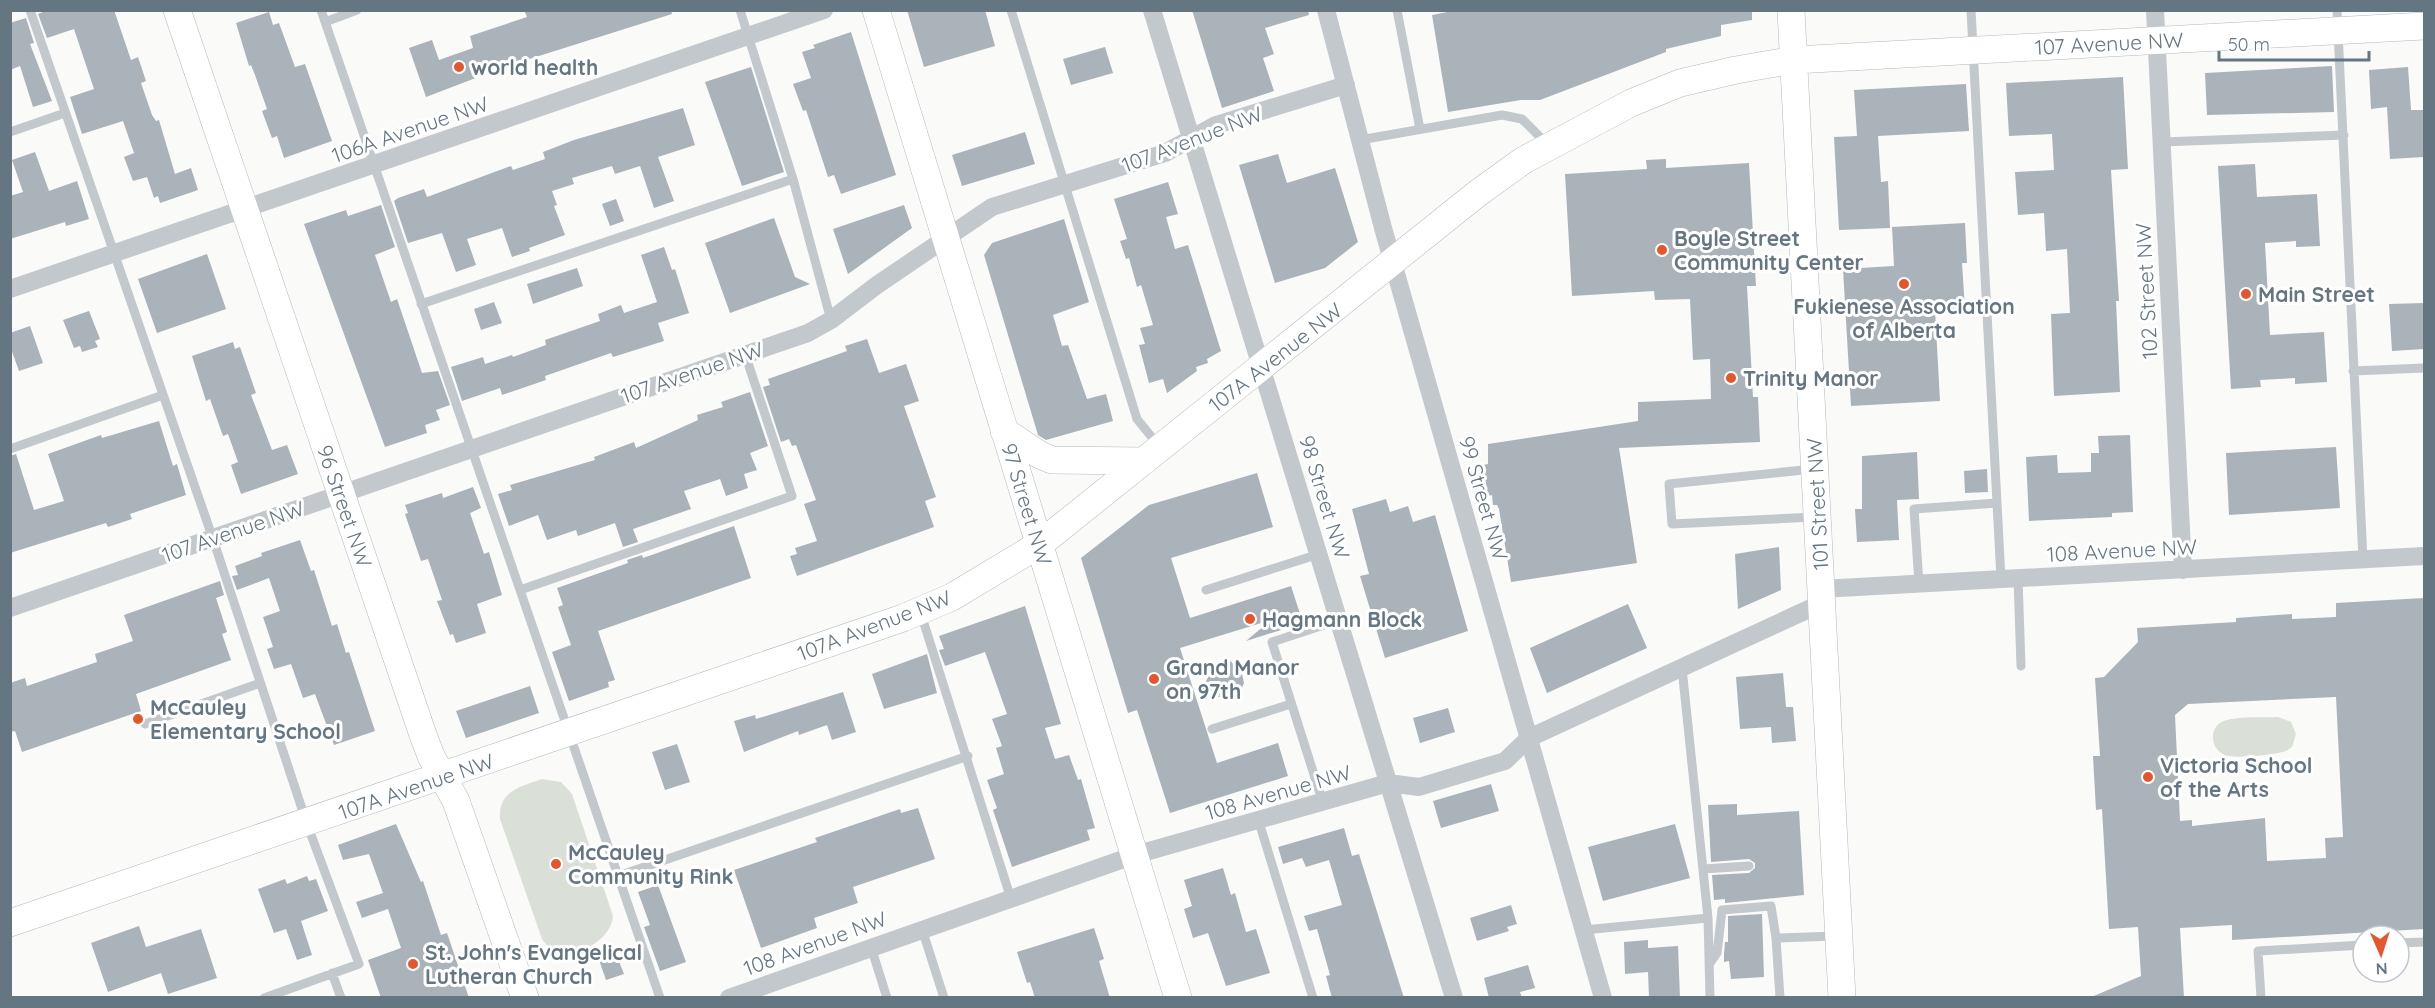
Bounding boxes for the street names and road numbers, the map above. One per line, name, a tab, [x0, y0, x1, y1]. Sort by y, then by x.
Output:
street label: 107 Avenue NW	[2034, 26, 2184, 60]
street label: 106A Avenue NW	[328, 90, 492, 168]
street label: 107 Avenue NW	[1118, 100, 1266, 178]
street label: 102 Street NW	[2129, 222, 2163, 360]
street label: 107A Avenue NW	[1203, 297, 1347, 417]
street label: 107 Avenue NW	[617, 335, 767, 409]
street label: 98 Street NW	[1294, 432, 1356, 562]
street label: 99 Street NW	[1454, 433, 1514, 563]
street label: 101 Street NW	[1801, 437, 1833, 571]
street label: 97 Street NW	[996, 440, 1058, 568]
street label: 96 Street NW	[312, 442, 378, 570]
street label: 107 Avenue NW	[158, 494, 308, 568]
street label: 108 Avenue NW	[2046, 533, 2198, 567]
street label: 107A Avenue NW	[794, 584, 954, 666]
street label: 107A Avenue NW	[335, 747, 497, 825]
street label: 108 Avenue NW	[1202, 759, 1354, 825]
street label: 108 Avenue NW	[740, 905, 890, 981]

